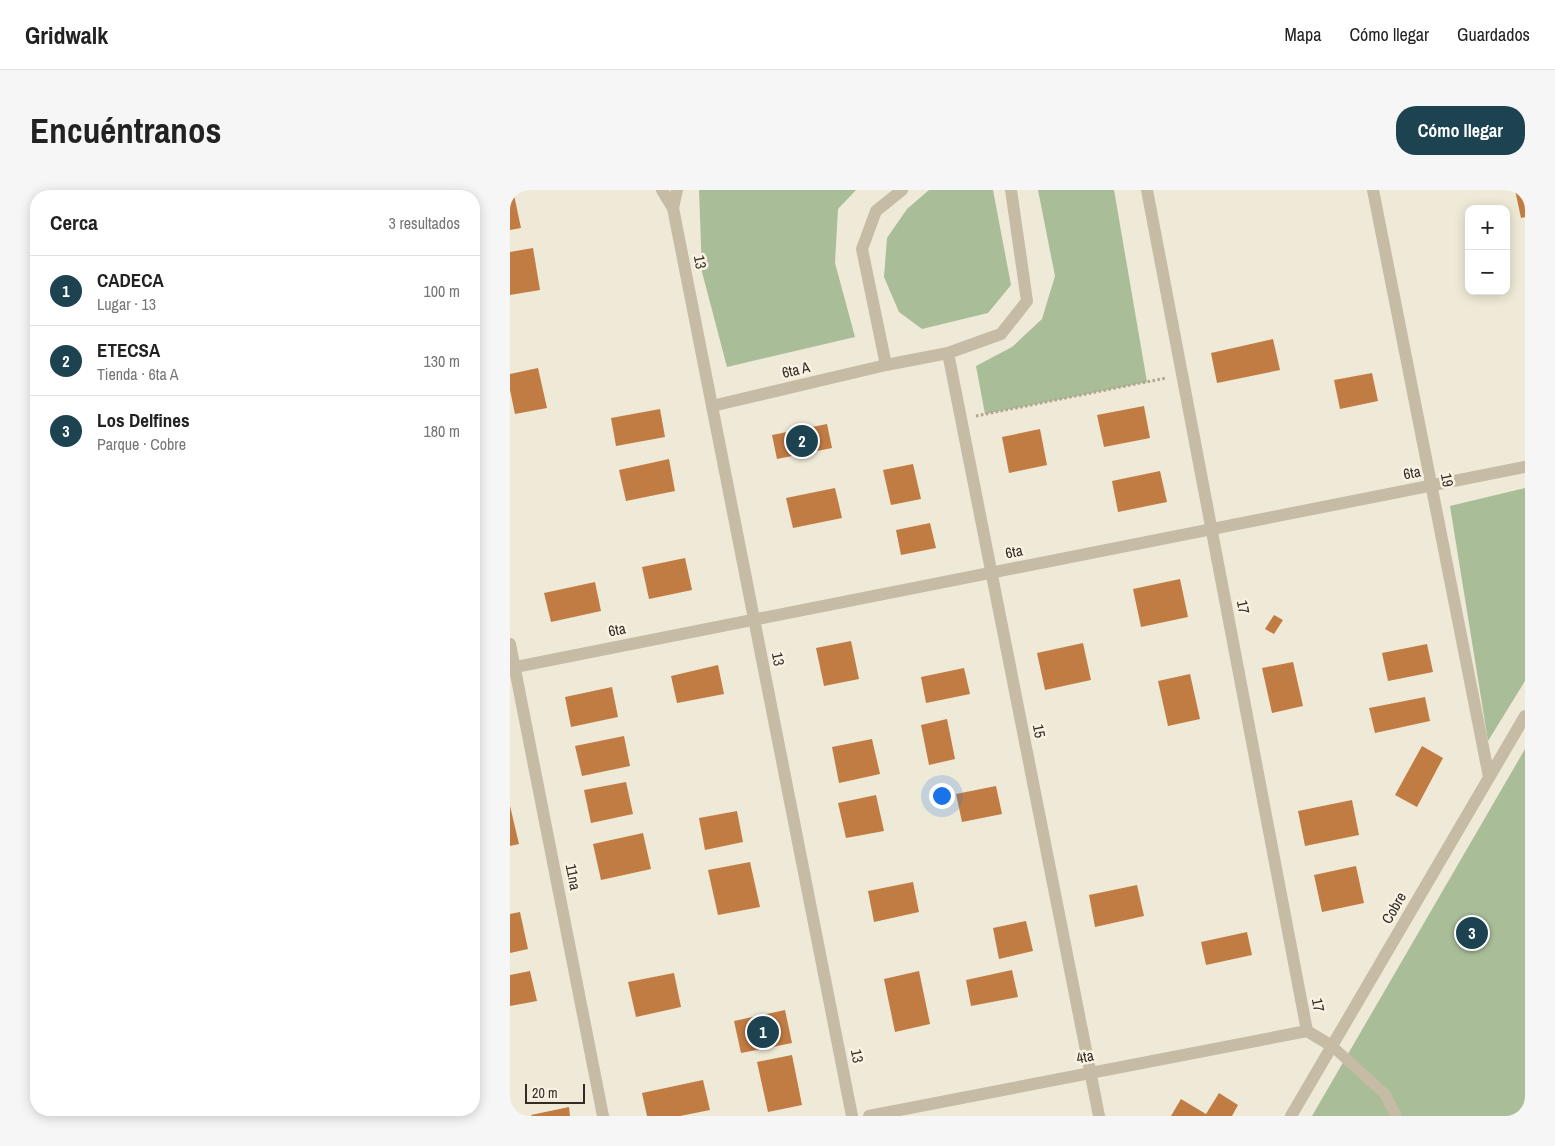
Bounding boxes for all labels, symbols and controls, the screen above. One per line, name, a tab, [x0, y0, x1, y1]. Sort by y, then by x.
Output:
text: Gridwalk	[25, 19, 108, 51]
text: Mapa	[1284, 22, 1321, 47]
text: Cómo llegar	[1349, 22, 1429, 47]
text: Guardados	[1457, 22, 1530, 47]
button: Cómo llegar	[1396, 106, 1525, 155]
text: Encuéntranos	[30, 107, 221, 154]
map controls	[1465, 205, 1510, 295]
button: +	[1465, 205, 1510, 250]
text: Cerca	[50, 208, 98, 237]
text: 3 resultados	[389, 212, 460, 234]
button: −	[1465, 250, 1510, 295]
street label: 13	[689, 253, 712, 271]
text: CADECA	[97, 267, 164, 293]
text: 1	[62, 280, 70, 302]
text: 100 m	[424, 280, 460, 302]
text: Lugar · 13	[97, 293, 156, 315]
text: ETECSA	[97, 337, 160, 363]
text: 2	[62, 350, 70, 372]
text: 130 m	[424, 350, 460, 372]
street label: 6ta A	[780, 356, 813, 383]
text: Tienda · 6ta A	[97, 363, 178, 385]
text: Los Delfines	[97, 407, 190, 433]
text: 3	[62, 420, 70, 442]
text: 180 m	[424, 420, 460, 442]
pin: 2	[786, 422, 818, 460]
text: Parque · Cobre	[97, 433, 186, 455]
street label: 6ta	[1402, 461, 1422, 484]
street label: 19	[1436, 471, 1459, 489]
street label: 6ta	[1004, 540, 1024, 563]
street label: 17	[1232, 598, 1255, 616]
street label: 6ta	[607, 618, 627, 641]
street label: 13	[767, 650, 790, 668]
street label: 15	[1028, 722, 1051, 740]
your location	[929, 783, 955, 809]
street label: 11na	[561, 862, 586, 892]
street label: Cobre	[1376, 888, 1411, 928]
pin: 3	[1456, 914, 1488, 952]
street label: 17	[1307, 996, 1330, 1014]
pin: 1	[747, 1013, 779, 1051]
street label: 4ta	[1075, 1045, 1095, 1068]
street label: 13	[846, 1047, 869, 1065]
scale bar	[525, 1081, 585, 1104]
text: 20 m	[532, 1084, 558, 1102]

